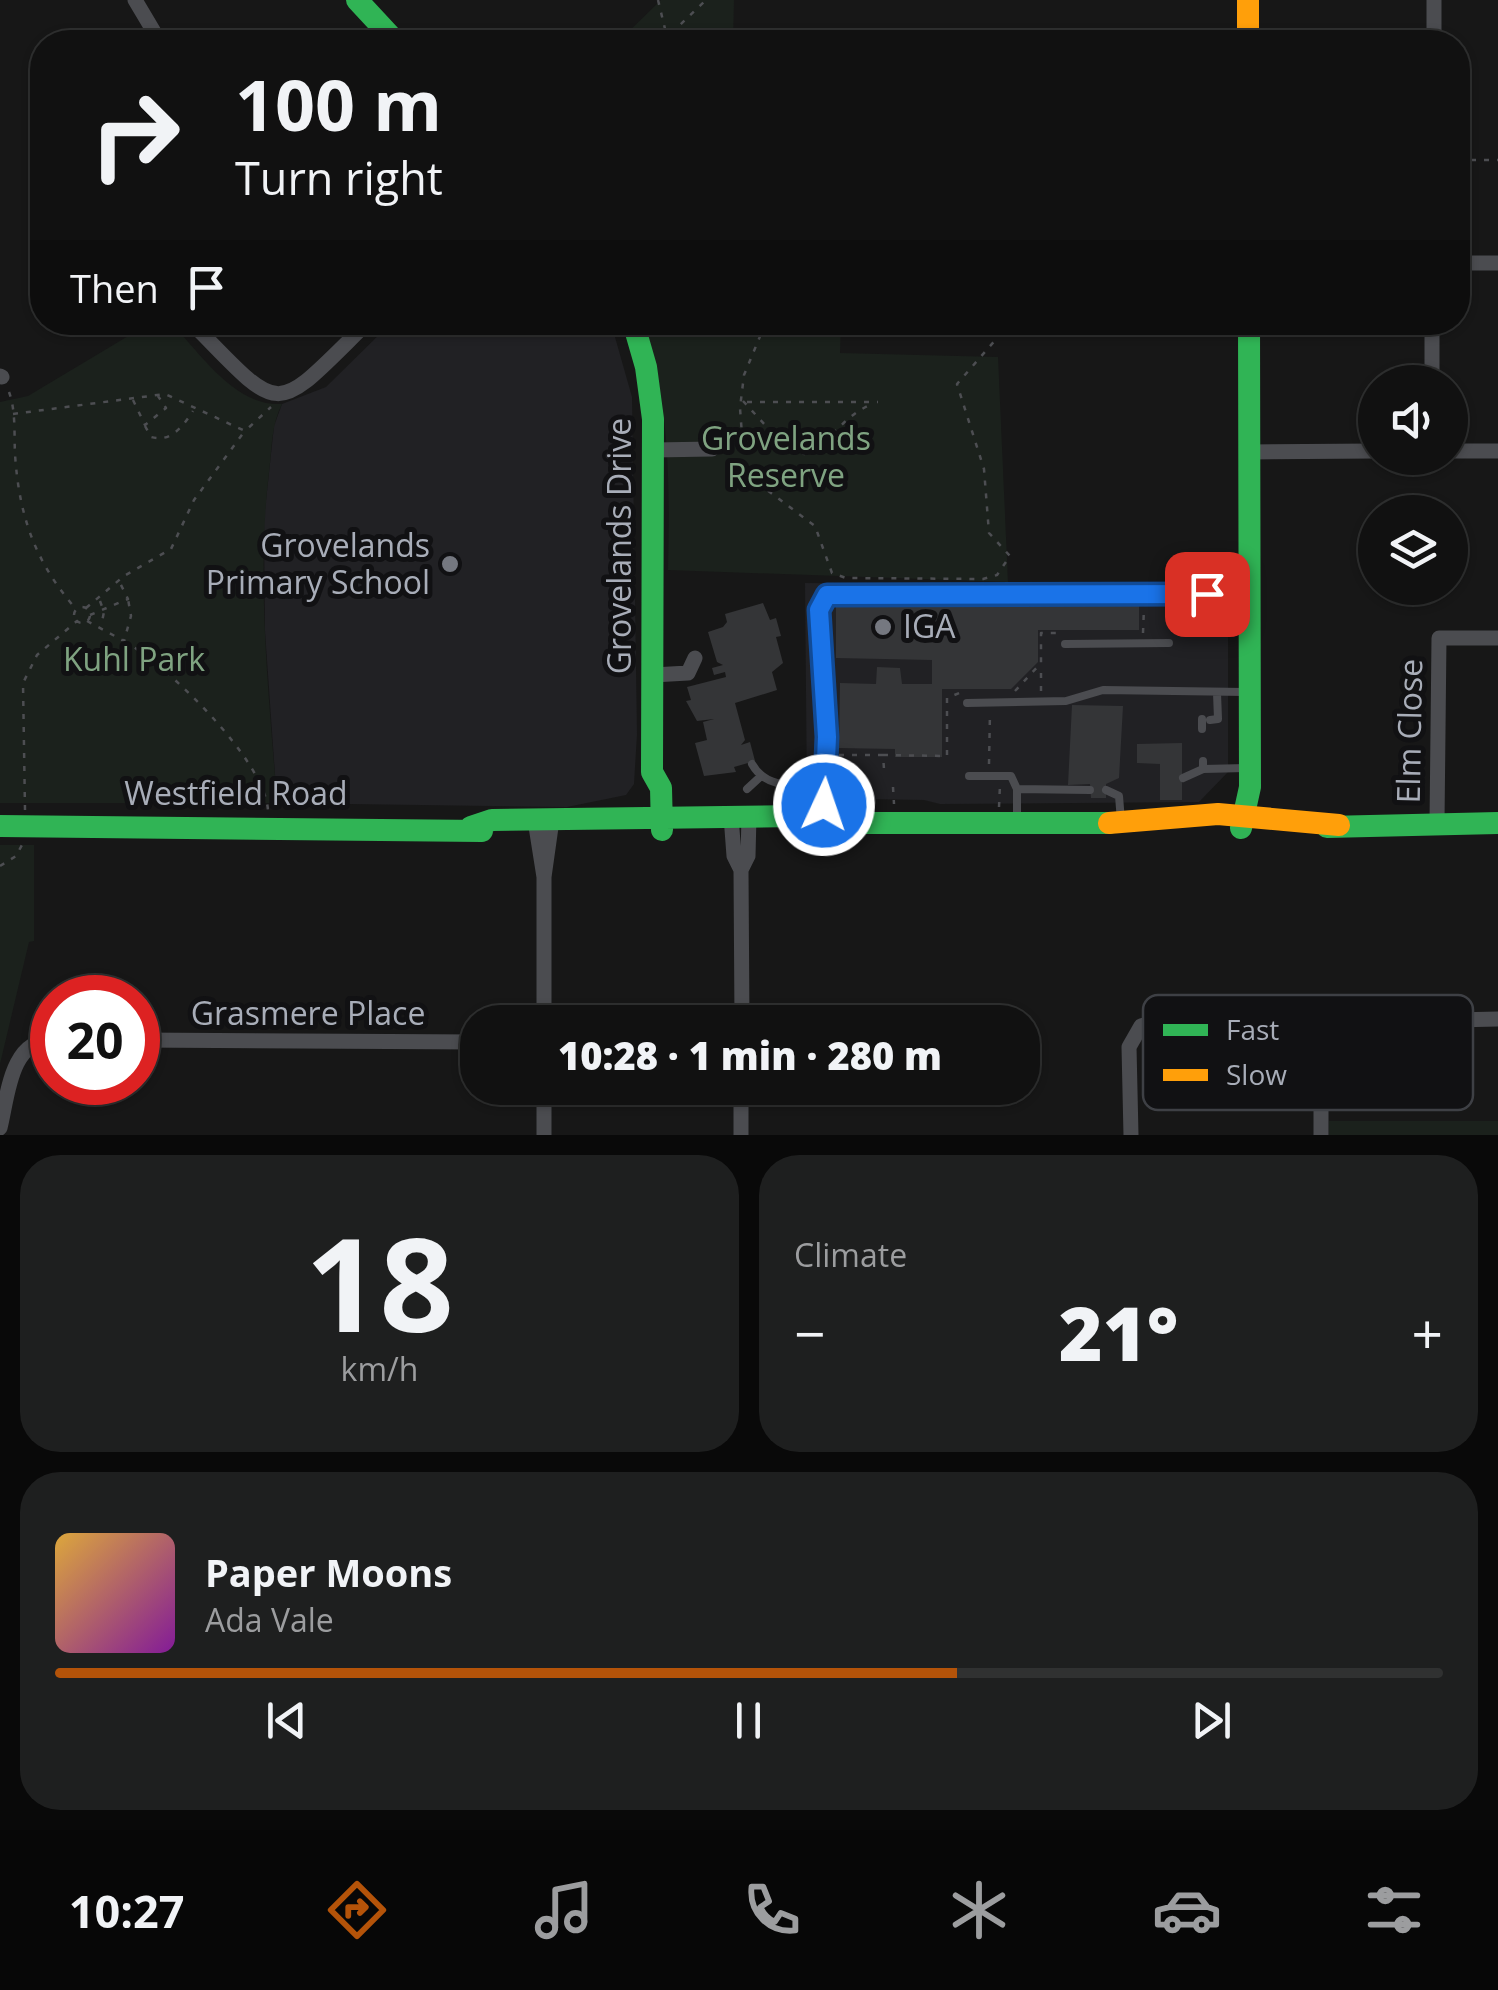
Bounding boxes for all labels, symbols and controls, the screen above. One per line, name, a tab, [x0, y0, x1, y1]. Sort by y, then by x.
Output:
text: 100 m	[235, 56, 442, 152]
icon: right	[70, 70, 200, 200]
text: Turn right	[235, 147, 443, 208]
icon: arrive	[179, 260, 234, 315]
text: Then	[70, 262, 159, 314]
map controls	[1358, 365, 1468, 605]
button: sound	[1358, 365, 1468, 475]
park label: Grovelands Reserve	[701, 416, 871, 496]
street label: Grovelands Drive	[597, 418, 640, 674]
button: layers	[1358, 495, 1468, 605]
place label: Grovelands Primary School	[206, 523, 430, 603]
pin	[1165, 552, 1250, 637]
marker: Grovelands Primary School	[439, 553, 461, 575]
icon: arrive	[1180, 567, 1235, 622]
place label: IGA	[903, 604, 956, 647]
marker: IGA	[872, 616, 894, 638]
park label: Kuhl Park	[63, 637, 205, 680]
street label: Elm Close	[1386, 658, 1431, 804]
position arrow	[772, 753, 876, 857]
street label: Westfield Road	[124, 771, 348, 814]
speed limit sign: 20	[30, 975, 160, 1105]
street label: Grasmere Place	[191, 991, 425, 1034]
legend	[1143, 995, 1473, 1110]
text: Fast	[1226, 1010, 1279, 1048]
text: 10:28 · 1 min · 280 m	[558, 1029, 942, 1081]
text: Slow	[1226, 1055, 1287, 1093]
text: 18	[305, 1193, 454, 1370]
text: Climate	[794, 1233, 907, 1276]
text: 21°	[1059, 1281, 1178, 1383]
text: −	[794, 1295, 825, 1370]
text: +	[1412, 1295, 1443, 1370]
text: km/h	[341, 1347, 418, 1390]
text: Paper Moons	[205, 1546, 452, 1598]
text: Ada Vale	[205, 1598, 334, 1641]
icon: previous	[259, 1693, 314, 1748]
icon: pause	[721, 1693, 776, 1748]
icon: next	[1184, 1693, 1239, 1748]
icon: directions	[322, 1875, 392, 1945]
icon: music	[529, 1875, 599, 1945]
icon: phone	[737, 1875, 807, 1945]
icon: climate	[944, 1875, 1014, 1945]
icon: car	[1152, 1875, 1222, 1945]
icon: filters	[1359, 1875, 1429, 1945]
text: 10:27	[69, 1880, 184, 1941]

